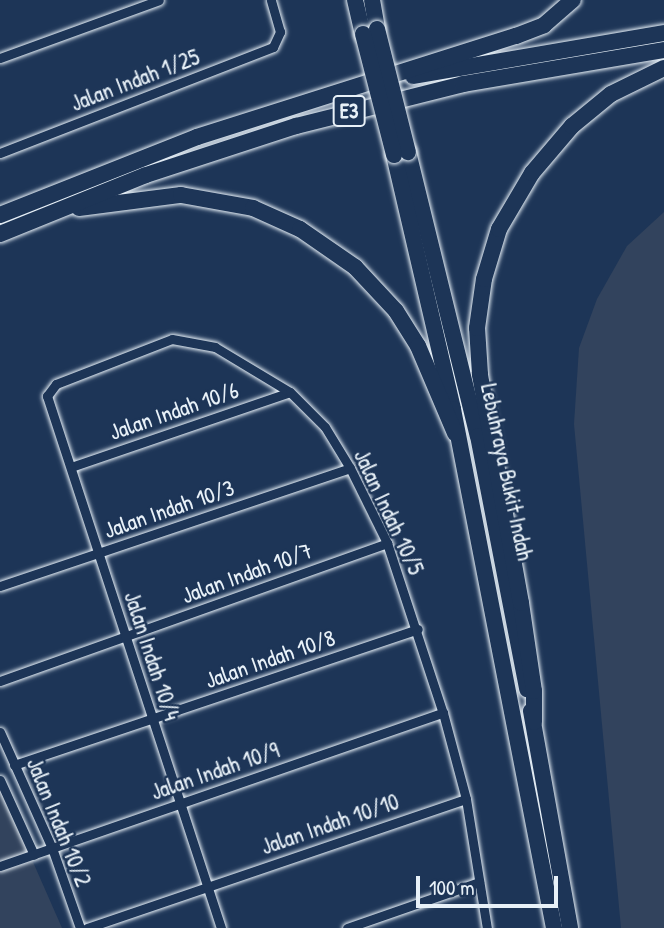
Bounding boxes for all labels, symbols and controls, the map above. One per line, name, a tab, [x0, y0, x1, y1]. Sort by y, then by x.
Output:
street label: Jalan Indah 1/25	[67, 43, 203, 117]
road number: E3	[332, 94, 366, 128]
street label: Jalan Indah 10/6	[106, 376, 242, 446]
street label: Lebuhraya Bukit Indah	[475, 381, 539, 563]
street label: Jalan Indah 10/5	[348, 445, 430, 579]
street label: Jalan Indah 10/3	[100, 474, 238, 544]
street label: Jalan Indah 10/7	[178, 537, 316, 609]
street label: Jalan Indah 10/4	[118, 588, 186, 724]
street label: Jalan Indah 10/8	[201, 624, 339, 694]
street label: Jalan Indah 10/9	[147, 736, 283, 806]
street label: Jalan Indah 10/2	[21, 754, 97, 890]
street label: Jalan Indah 10/10	[257, 787, 403, 861]
scale bar	[419, 862, 561, 906]
text: 100 m	[429, 873, 475, 902]

